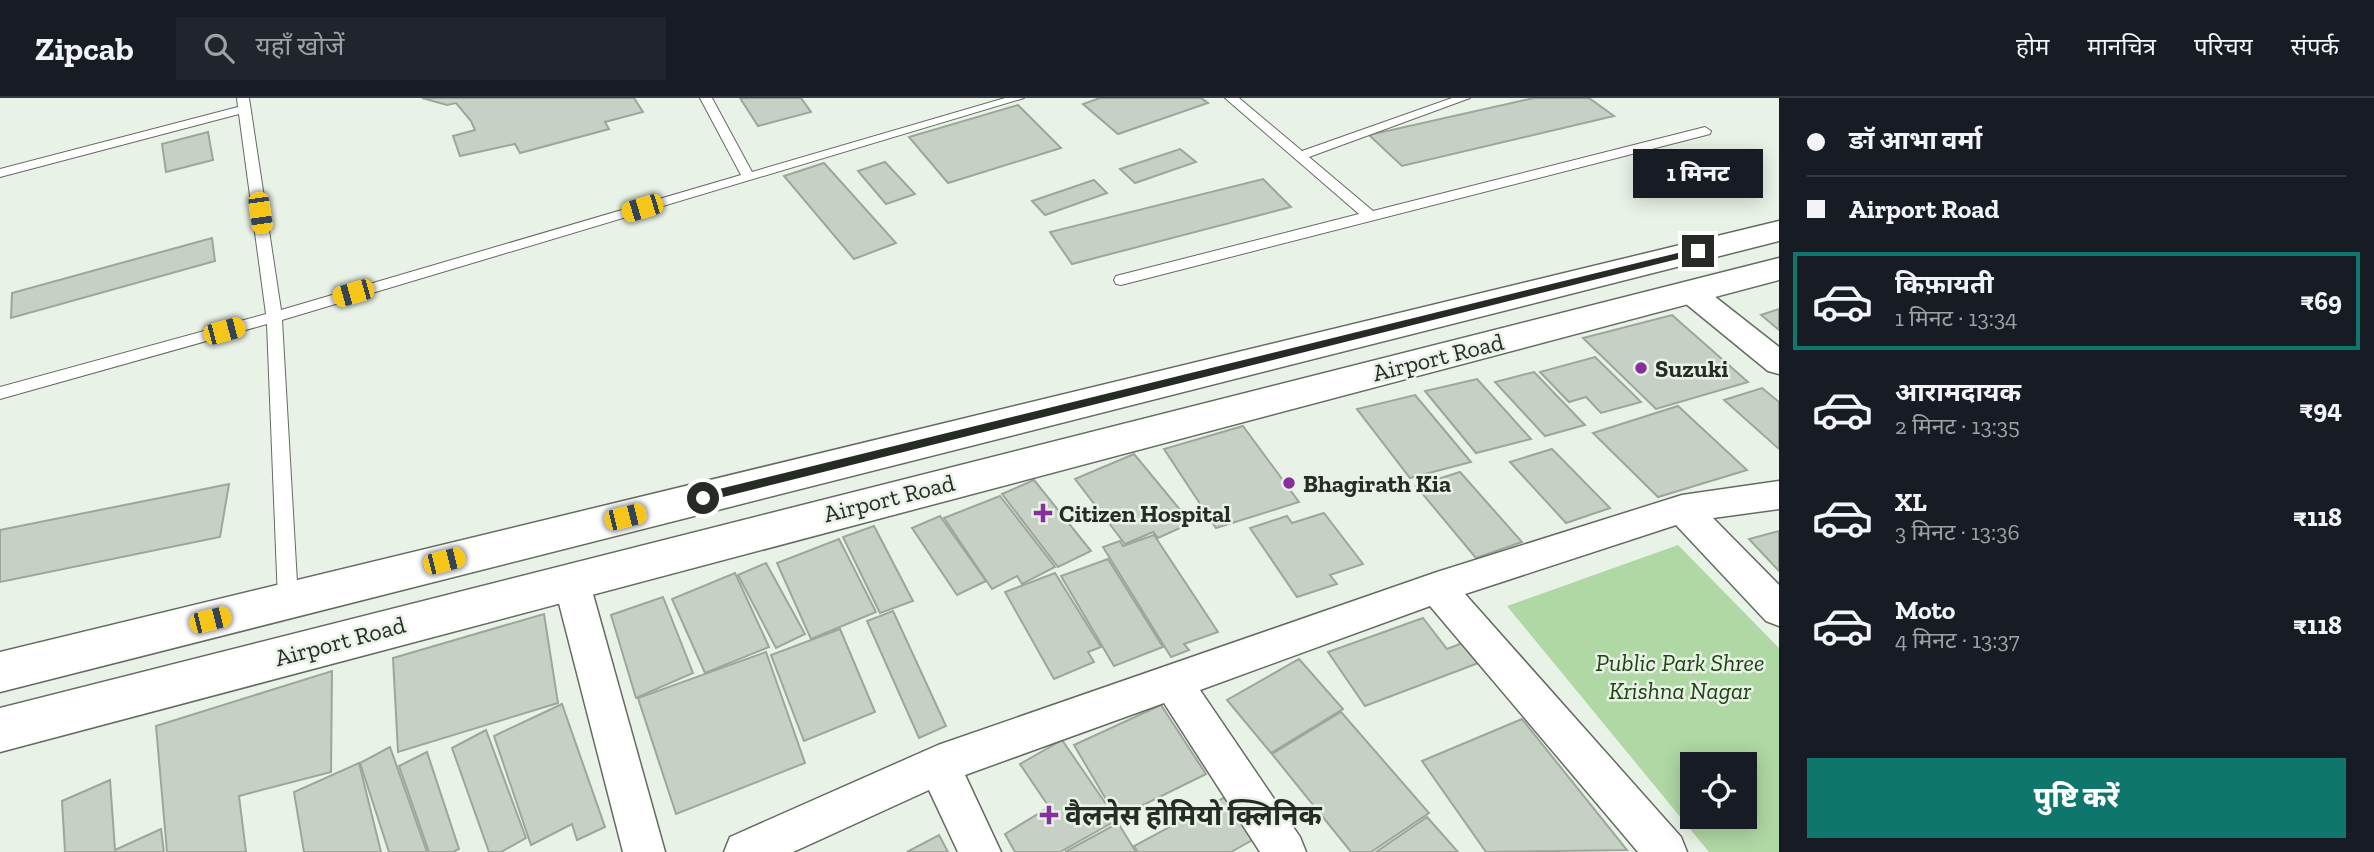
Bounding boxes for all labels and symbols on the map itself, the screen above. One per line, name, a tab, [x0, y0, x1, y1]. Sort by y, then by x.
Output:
callout: 1 मिनट	[1633, 150, 1763, 198]
car	[247, 191, 274, 235]
car	[619, 192, 666, 224]
route end	[1682, 235, 1714, 267]
car	[330, 277, 377, 309]
car	[201, 315, 248, 347]
street label: Airport Road	[1370, 327, 1506, 387]
place label: Suzuki	[1655, 354, 1728, 383]
marker: Suzuki	[1633, 360, 1649, 376]
street label: Airport Road	[821, 468, 957, 528]
place label: Bhagirath Kia	[1303, 469, 1451, 498]
marker: Bhagirath Kia	[1281, 475, 1297, 491]
route start	[687, 482, 719, 514]
place label: Citizen Hospital	[1059, 499, 1231, 528]
car	[603, 502, 648, 532]
marker: Citizen Hospital	[1033, 503, 1053, 523]
car	[422, 546, 467, 576]
car	[188, 605, 233, 635]
street label: Airport Road	[272, 610, 408, 672]
park label: Public Park Shree Krishna Nagar	[1596, 648, 1764, 705]
place label: वैलनेस होमियो क्लिनिक	[1065, 798, 1322, 832]
marker: वैलनेस होमियो क्लिनिक	[1039, 805, 1059, 825]

